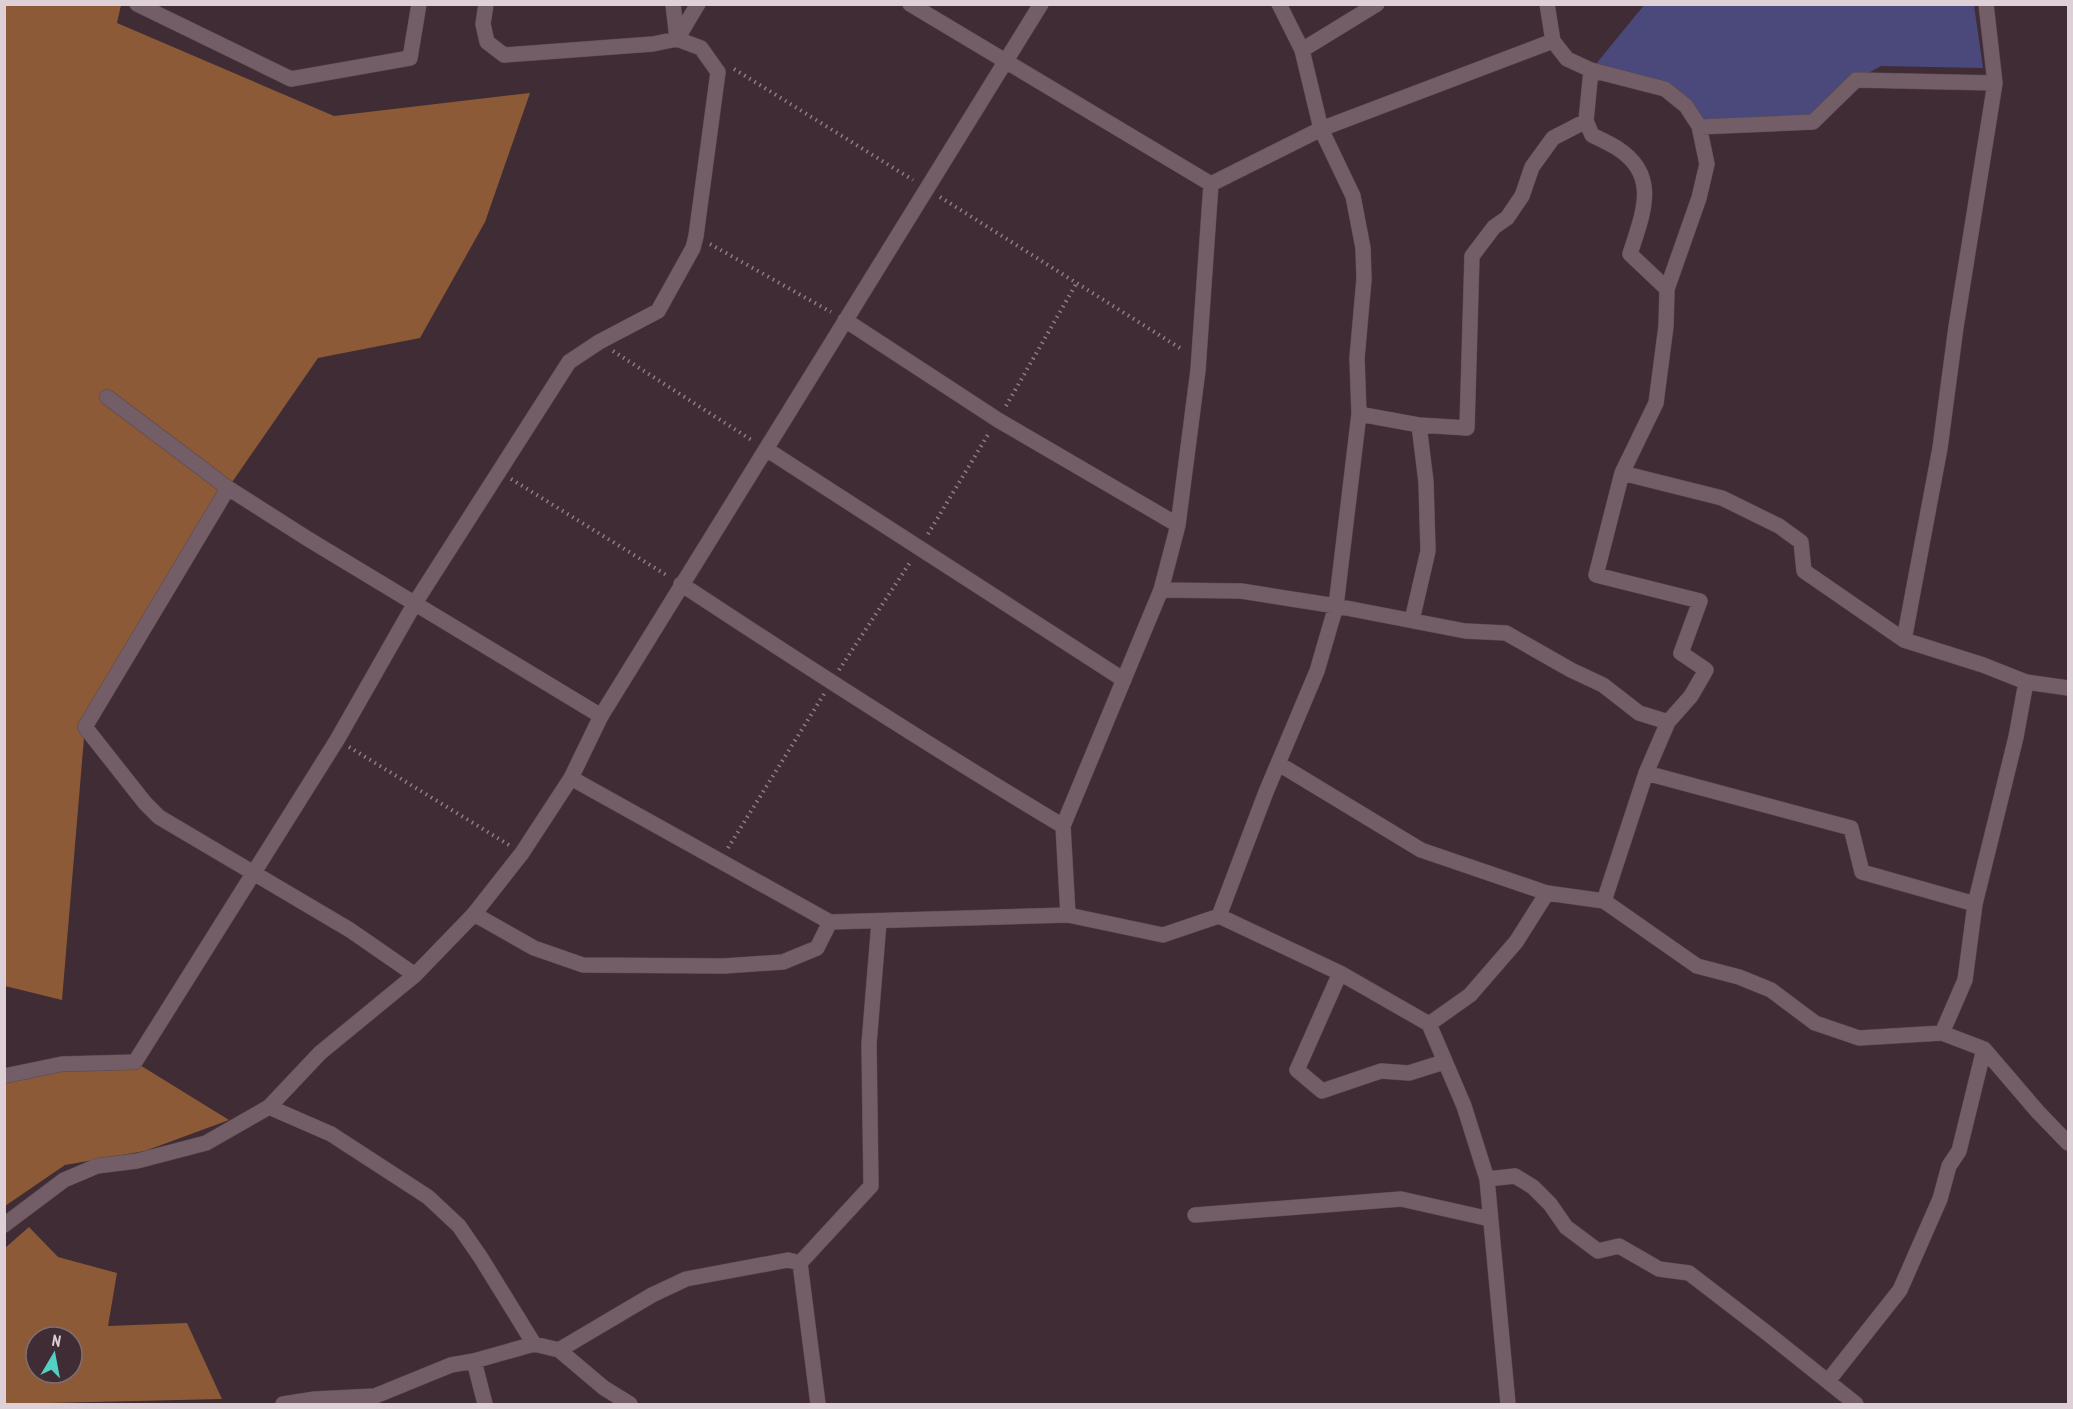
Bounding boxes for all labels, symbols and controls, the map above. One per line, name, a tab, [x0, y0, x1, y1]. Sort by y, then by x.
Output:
north arrow	[24, 1325, 84, 1385]
text: N	[51, 1330, 63, 1351]

